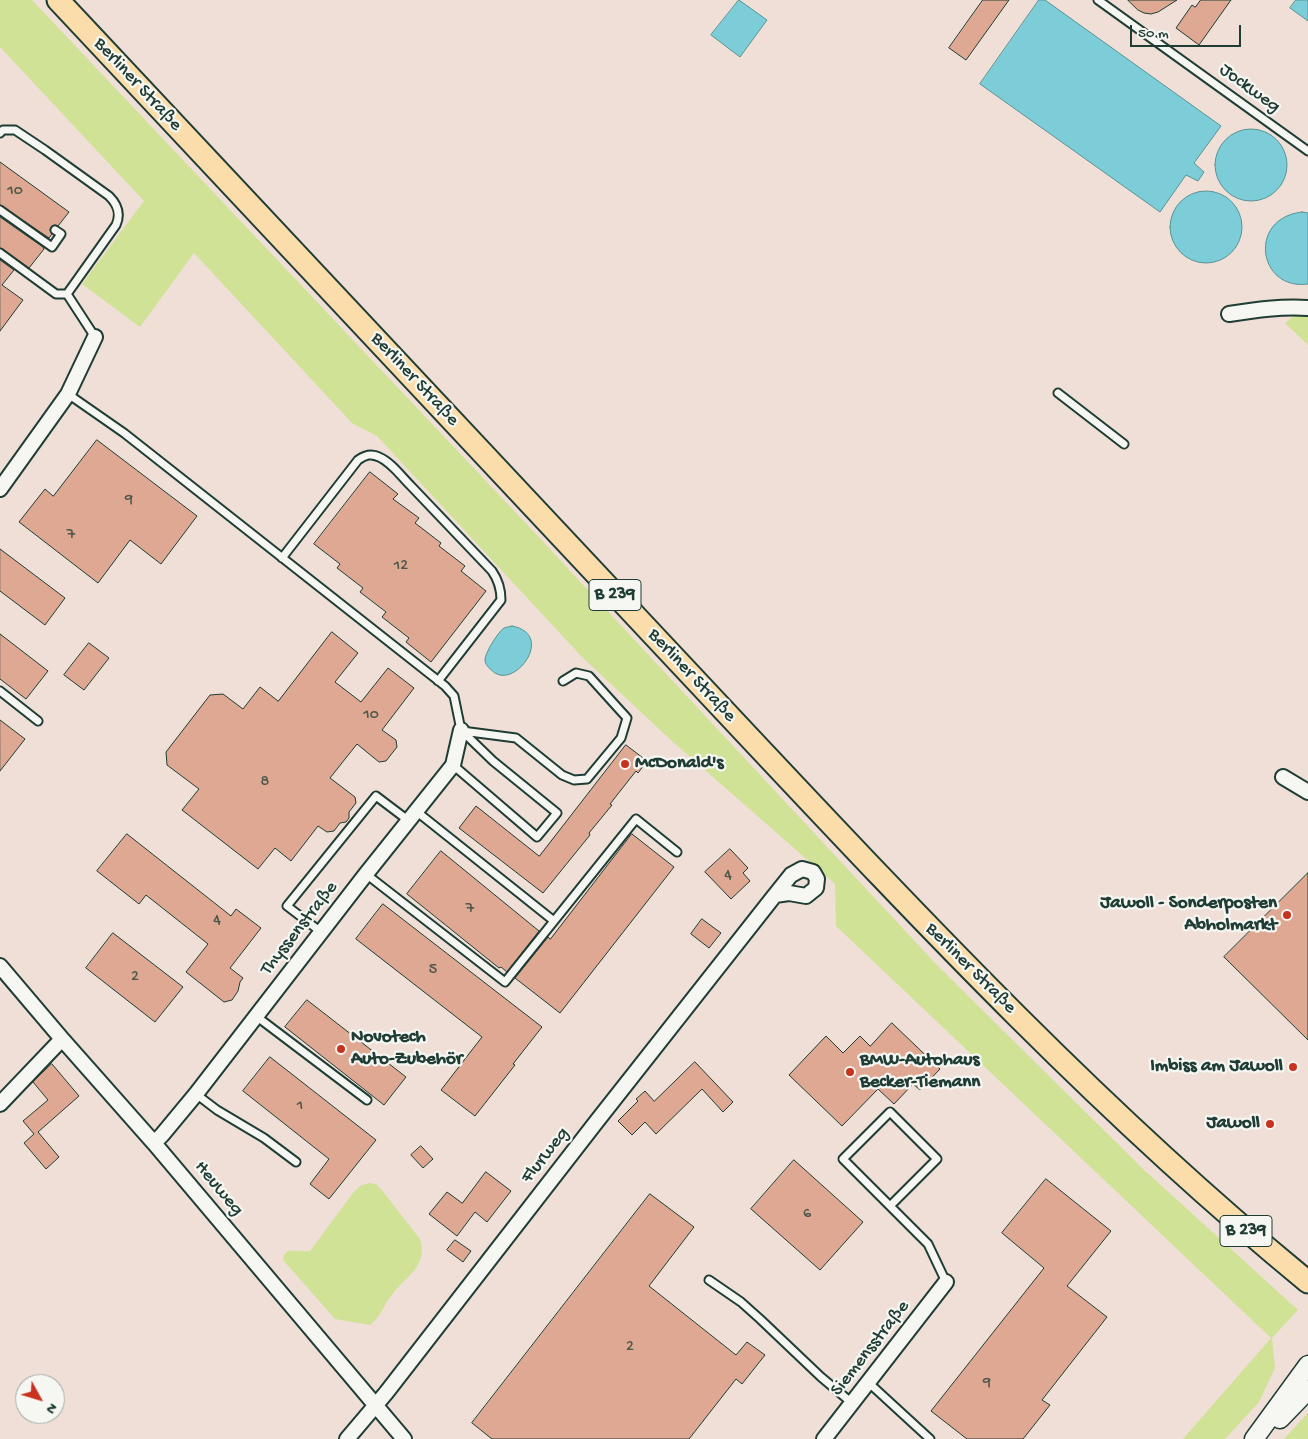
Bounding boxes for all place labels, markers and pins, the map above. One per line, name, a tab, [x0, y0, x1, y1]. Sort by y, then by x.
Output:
place label: McDonald's	[635, 753, 724, 775]
marker: McDonald's	[619, 758, 631, 770]
place label: Jawoll - Sonderposten Abholmarkt	[1100, 893, 1277, 937]
marker: Jawoll - Sonderposten Abholmarkt	[1281, 909, 1293, 921]
place label: Novotech Auto-Zubehör	[351, 1027, 463, 1071]
marker: Novotech Auto-Zubehör	[335, 1043, 347, 1055]
place label: BMW-Autohaus Becker-Tiemann	[860, 1050, 980, 1094]
place label: Imbiss am Jawoll	[1150, 1056, 1283, 1078]
marker: Imbiss am Jawoll	[1287, 1061, 1299, 1073]
marker: BMW-Autohaus Becker-Tiemann	[844, 1066, 856, 1078]
place label: Jawoll	[1206, 1113, 1260, 1135]
marker: Jawoll	[1264, 1118, 1276, 1130]

